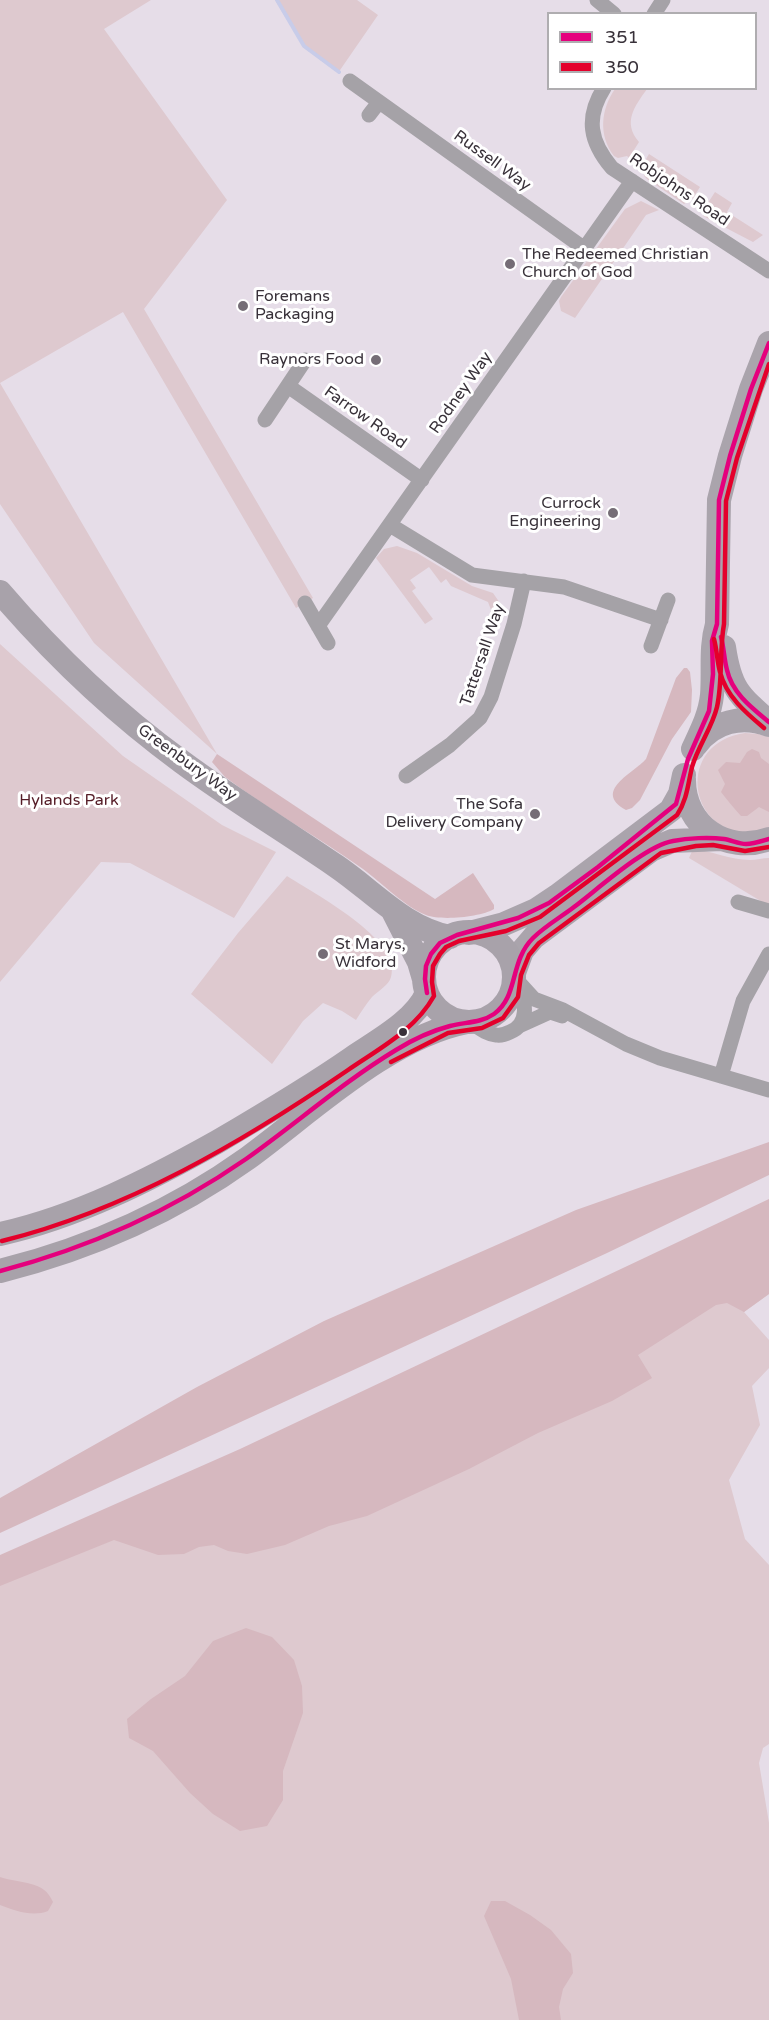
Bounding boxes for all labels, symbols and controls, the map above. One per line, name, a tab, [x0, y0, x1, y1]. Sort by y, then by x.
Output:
legend	[547, 12, 757, 90]
text: 351	[605, 26, 639, 48]
text: 350	[605, 56, 639, 78]
street label: Russell Way	[450, 127, 534, 195]
street label: Robjohns Road	[625, 149, 733, 231]
place label: The Redeemed Christian Church of God	[522, 245, 709, 283]
marker: The Redeemed Christian Church of God	[503, 257, 517, 271]
place label: Foremans Packaging	[255, 287, 334, 325]
marker: Foremans Packaging	[236, 299, 250, 313]
street label: Rodney Way	[426, 348, 496, 438]
place label: Raynors Food	[259, 350, 364, 370]
marker: Raynors Food	[369, 353, 383, 367]
street label: Farrow Road	[320, 383, 410, 453]
place label: Currock Engineering	[509, 494, 601, 532]
marker: Currock Engineering	[606, 506, 620, 520]
street label: Tattersall Way	[457, 602, 509, 708]
street label: Greenbury Way	[134, 721, 240, 805]
park label: Hylands Park	[19, 791, 119, 811]
place label: The Sofa Delivery Company	[385, 795, 523, 833]
marker: The Sofa Delivery Company	[528, 807, 542, 821]
place label: St Marys, Widford	[335, 935, 406, 973]
marker: St Marys, Widford	[316, 947, 330, 961]
unlabelled marker	[397, 1026, 409, 1038]

